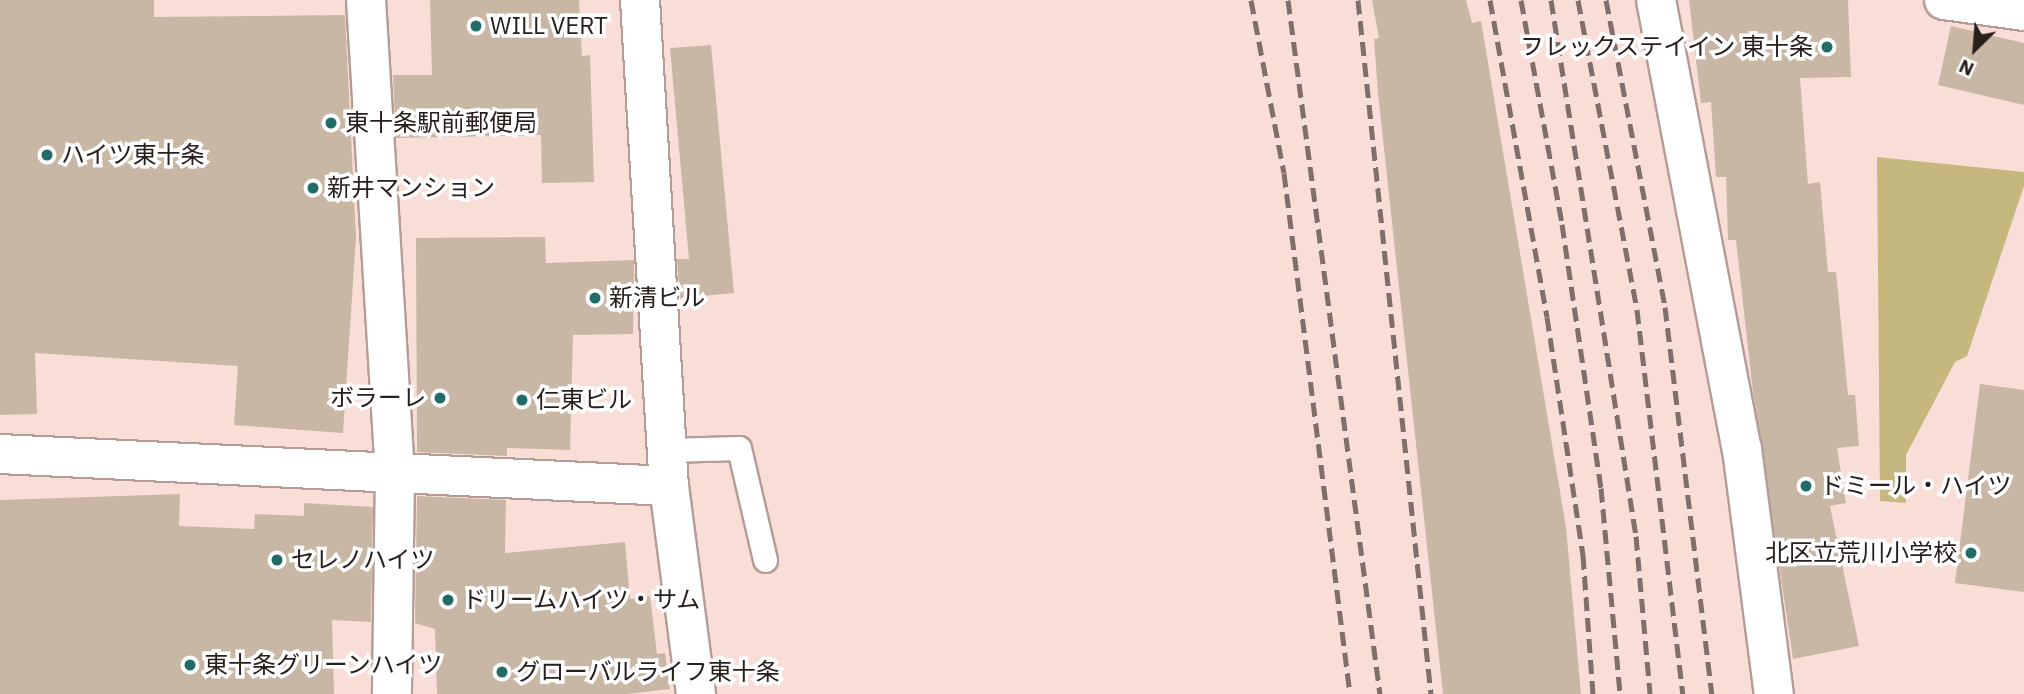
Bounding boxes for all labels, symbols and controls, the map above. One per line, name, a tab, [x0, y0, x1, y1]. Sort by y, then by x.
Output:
place label: WILL VERT	[490, 12, 608, 40]
north arrow	[1940, 14, 2010, 84]
marker: WILL VERT	[468, 18, 484, 34]
place label: フレックステイイン 東十条	[1519, 33, 1813, 61]
marker: フレックステイイン 東十条	[1819, 39, 1835, 55]
text: N	[1955, 54, 1977, 82]
place label: 東十条駅前郵便局	[345, 109, 537, 137]
marker: 東十条駅前郵便局	[323, 115, 339, 131]
place label: ハイツ東十条	[61, 141, 205, 169]
marker: ハイツ東十条	[39, 147, 55, 163]
place label: 新井マンション	[327, 174, 495, 202]
marker: 新井マンション	[305, 180, 321, 196]
place label: 新清ビル	[609, 284, 705, 312]
marker: 新清ビル	[587, 290, 603, 306]
place label: ボラーレ	[330, 384, 426, 412]
place label: 仁東ビル	[536, 386, 632, 414]
marker: ボラーレ	[432, 390, 448, 406]
marker: 仁東ビル	[514, 392, 530, 408]
place label: ドミール・ハイツ	[1820, 472, 2012, 500]
marker: ドミール・ハイツ	[1798, 478, 1814, 494]
place label: 北区立荒川小学校	[1765, 539, 1957, 567]
marker: 北区立荒川小学校	[1963, 545, 1979, 561]
place label: セレノハイツ	[291, 546, 435, 574]
marker: セレノハイツ	[269, 552, 285, 568]
place label: ドリームハイツ・サム	[462, 586, 702, 614]
marker: ドリームハイツ・サム	[440, 592, 456, 608]
place label: 東十条グリーンハイツ	[204, 651, 444, 679]
marker: 東十条グリーンハイツ	[182, 657, 198, 673]
place label: グローバルライフ東十条	[516, 658, 780, 686]
marker: グローバルライフ東十条	[494, 664, 510, 680]

